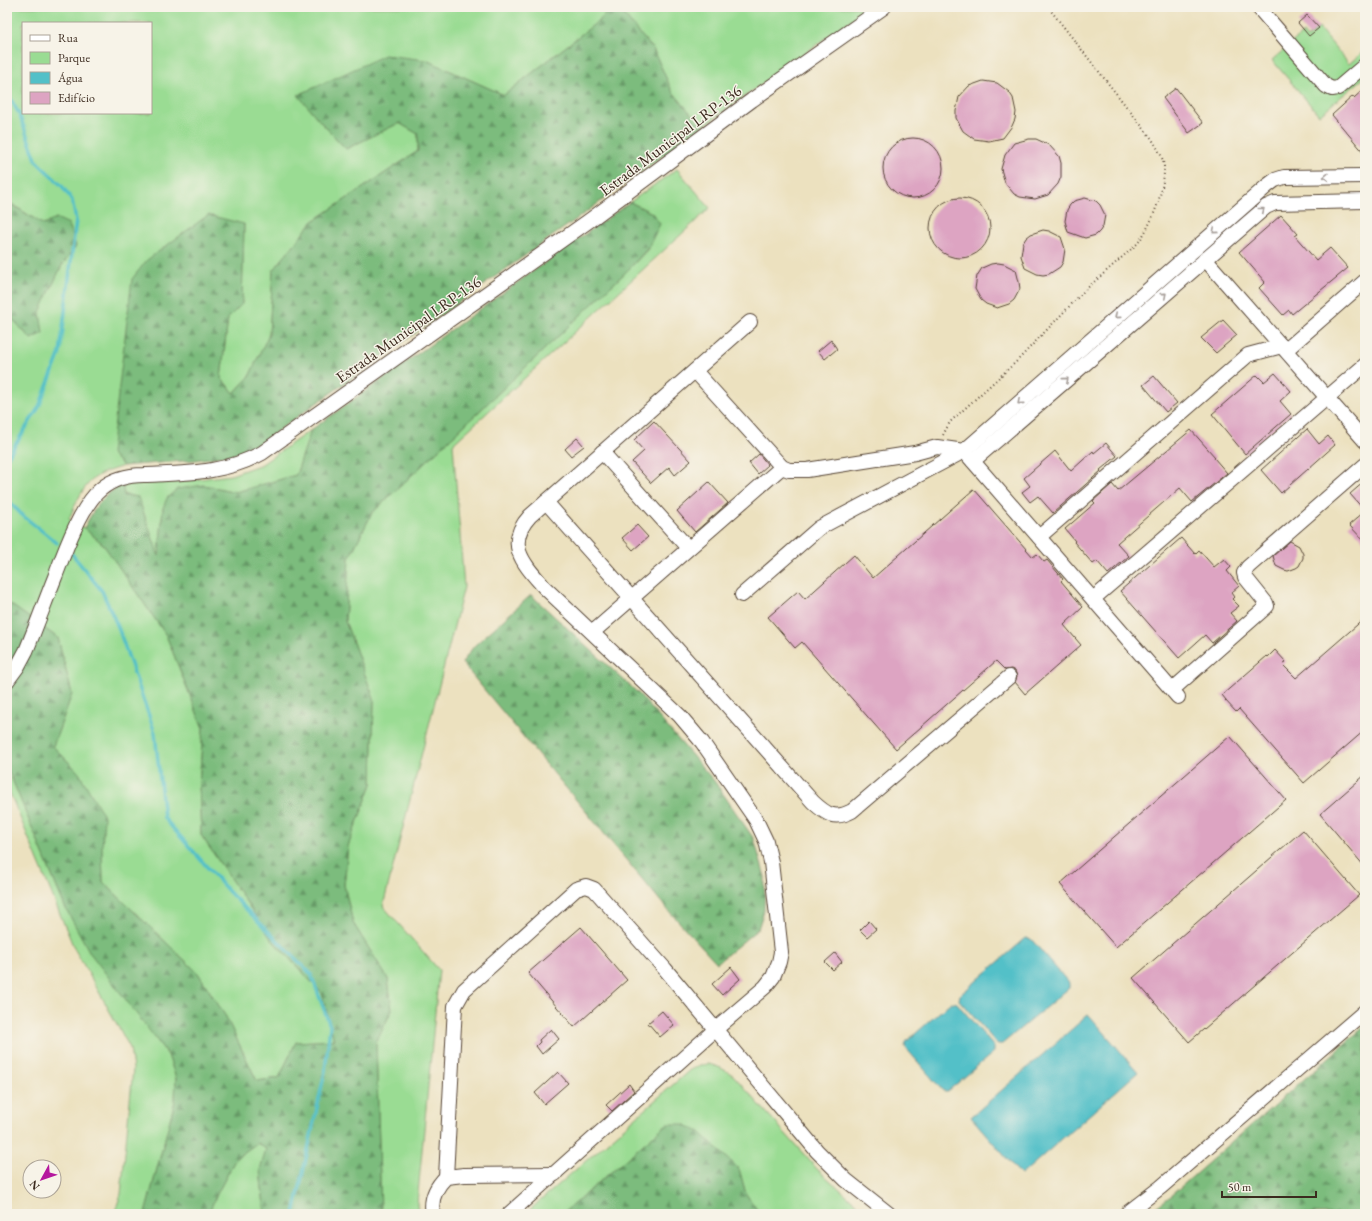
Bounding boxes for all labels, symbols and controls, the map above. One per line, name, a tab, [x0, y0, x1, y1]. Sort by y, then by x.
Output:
legend	[22, 22, 152, 114]
text: Rua	[58, 30, 78, 46]
text: Parque	[58, 50, 90, 66]
text: Água	[57, 70, 83, 86]
street label: Estrada Municipal LRP-136	[595, 80, 746, 201]
text: Edifício	[58, 90, 95, 106]
one-way arrow	[1323, 173, 1329, 181]
one-way arrow	[1257, 207, 1265, 214]
one-way arrow	[1212, 226, 1220, 233]
street label: Estrada Municipal LRP-136	[332, 271, 485, 388]
one-way arrow	[1159, 292, 1167, 300]
one-way arrow	[1115, 312, 1122, 319]
one-way arrow	[1061, 378, 1069, 385]
one-way arrow	[1017, 398, 1024, 405]
north arrow	[22, 1159, 62, 1199]
scale bar	[1222, 1173, 1316, 1199]
text: N	[26, 1177, 43, 1193]
text: 50 m	[1228, 1179, 1252, 1195]

